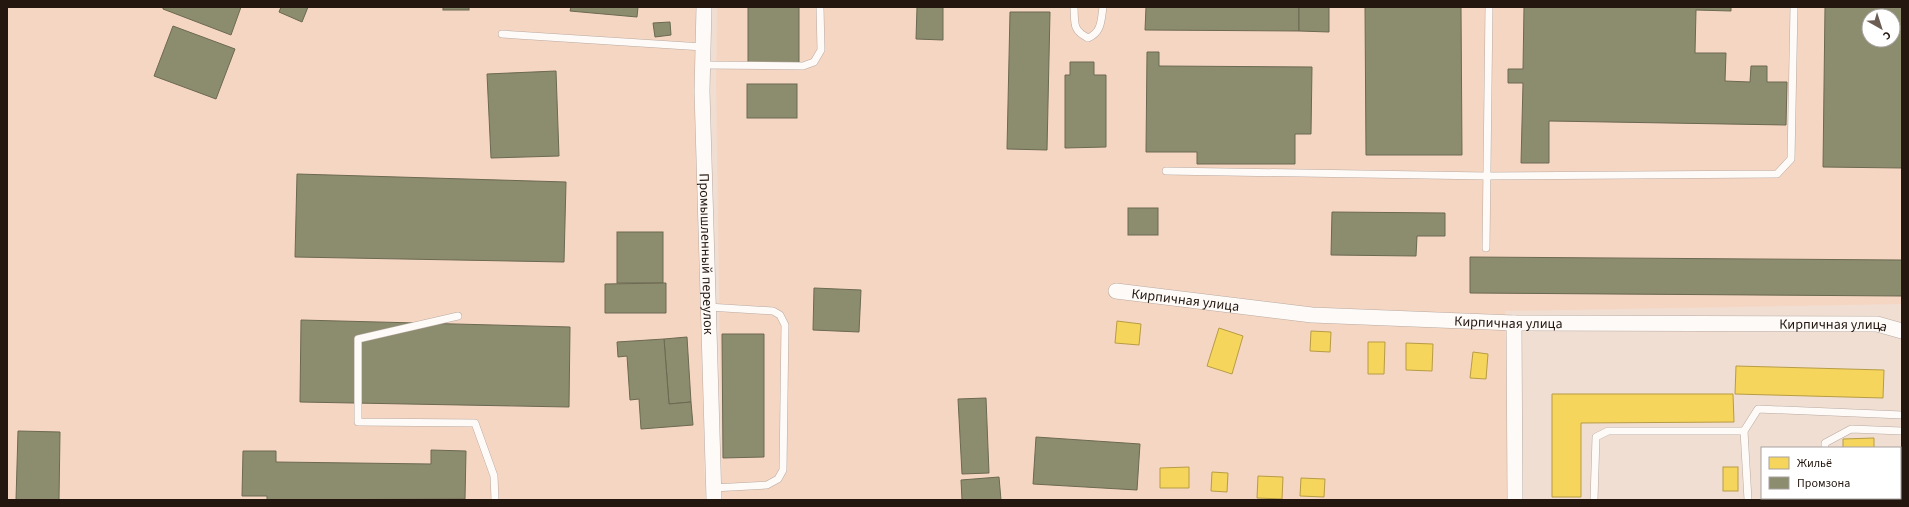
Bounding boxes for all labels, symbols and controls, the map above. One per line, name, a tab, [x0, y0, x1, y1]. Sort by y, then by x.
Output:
north arrow	[1861, 8, 1901, 48]
text: С	[1879, 28, 1894, 44]
street label: Промышленный переулок	[693, 173, 718, 335]
street label: Кирпичная улица	[1130, 284, 1240, 317]
street label: Кирпичная улица	[1454, 312, 1563, 334]
street label: Кирпичная улица	[1779, 315, 1890, 337]
legend	[1761, 447, 1901, 499]
text: Жильё	[1797, 455, 1832, 472]
text: Промзона	[1797, 475, 1850, 492]

